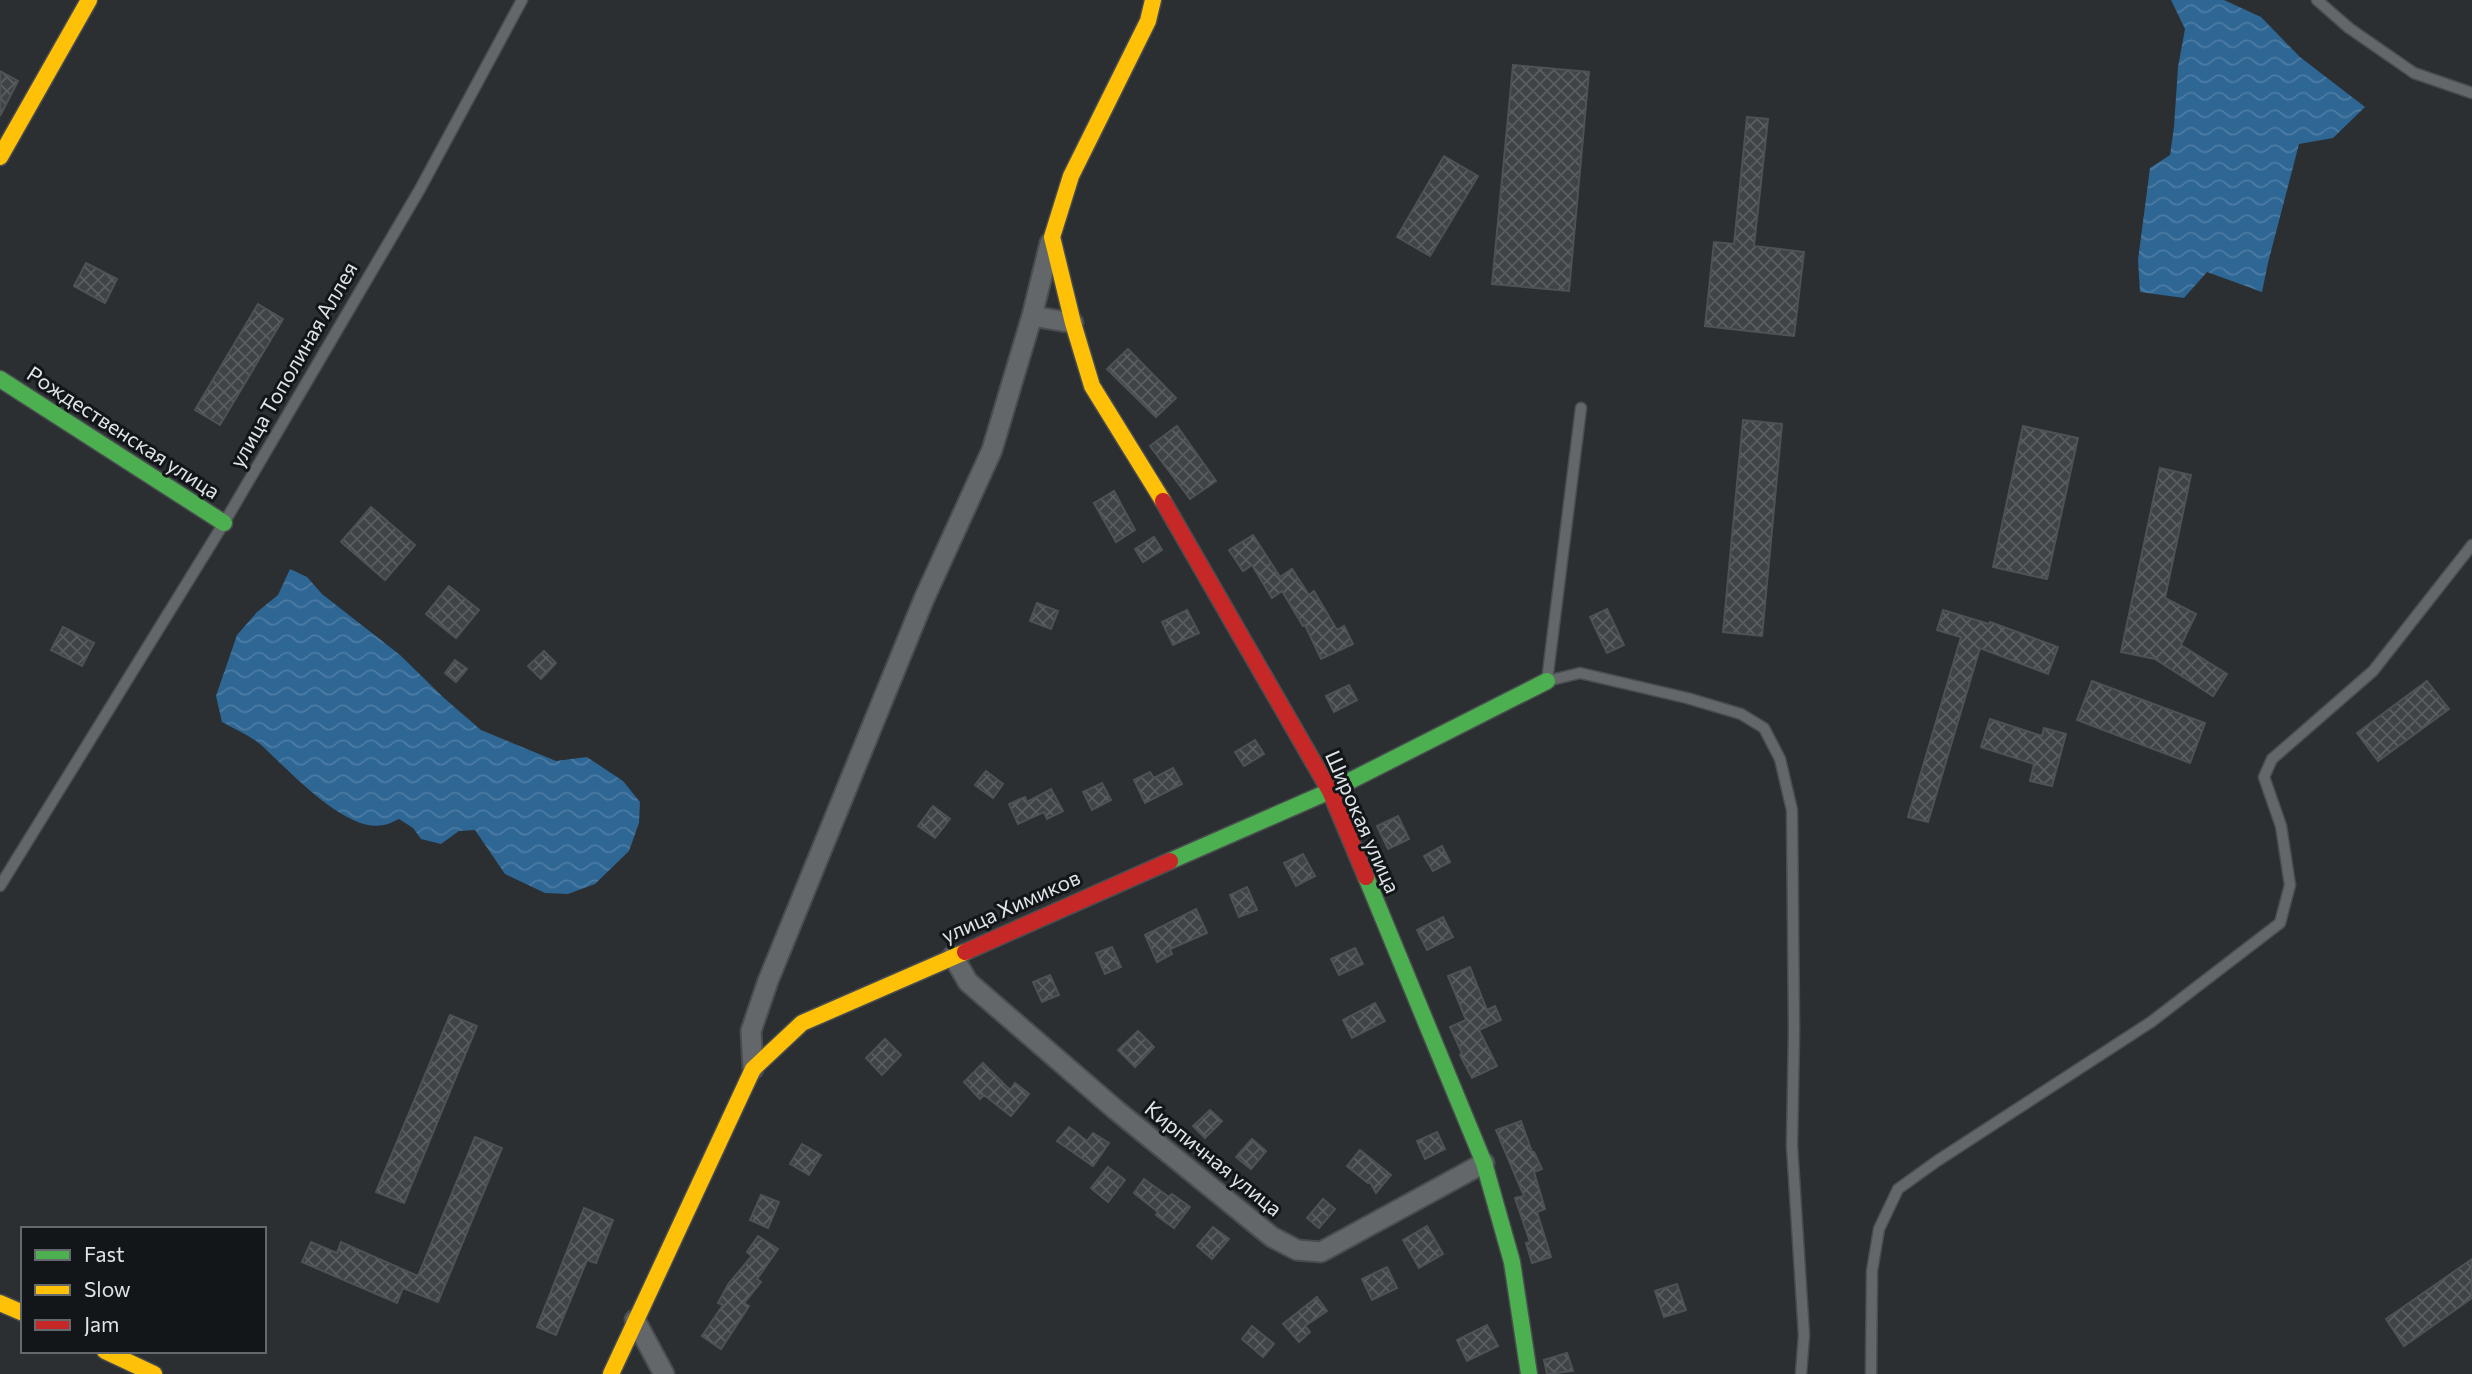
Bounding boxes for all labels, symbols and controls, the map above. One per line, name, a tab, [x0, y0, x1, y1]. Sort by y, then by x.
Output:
street label: улица Тополиная Аллея	[224, 257, 362, 471]
street label: Рождественская улица	[23, 360, 225, 503]
street label: Широкая улица	[1321, 746, 1406, 897]
street label: улица Химиков	[937, 864, 1084, 947]
street label: Кирпичная улица	[1140, 1095, 1287, 1221]
legend	[21, 1227, 266, 1353]
text: Fast	[84, 1241, 125, 1266]
text: Slow	[84, 1276, 131, 1301]
text: Jam	[84, 1311, 119, 1336]

